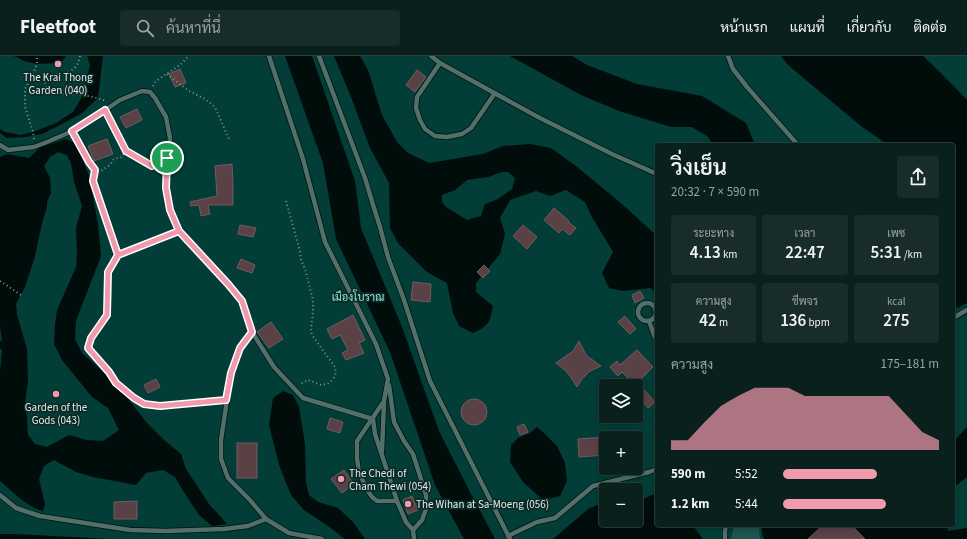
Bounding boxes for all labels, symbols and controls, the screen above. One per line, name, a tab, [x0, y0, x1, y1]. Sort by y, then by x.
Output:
search box	[120, 10, 400, 46]
text: Fleetfoot	[20, 14, 96, 41]
icon: search	[134, 17, 156, 39]
text: ค้นหาที่นี่	[166, 18, 221, 39]
text: หน้าแรก	[720, 18, 768, 38]
text: แผนที่	[790, 18, 825, 38]
text: เกี่ยวกับ	[847, 18, 891, 38]
text: ติดต่อ	[913, 18, 947, 38]
marker: The Krai Thong Garden (040)	[53, 59, 63, 69]
place label: The Krai Thong Garden (040)	[23, 70, 93, 98]
pin	[150, 141, 184, 175]
icon: arrive	[156, 147, 178, 169]
text: วิ่งเย็น	[671, 152, 727, 184]
button: share	[897, 156, 939, 198]
text: 20:32 · 7 × 590 m	[671, 183, 759, 201]
text: ระยะทาง	[693, 226, 734, 241]
text: เวลา	[795, 226, 815, 241]
text: เพซ	[887, 226, 905, 241]
text: 4.13	[690, 241, 721, 265]
text: 22:47	[785, 241, 825, 265]
text: 5:31	[871, 241, 901, 265]
text: km	[721, 247, 737, 262]
text: /km	[901, 247, 922, 262]
park label: เมืองโบราณ	[332, 289, 384, 305]
text: ความสูง	[696, 294, 732, 309]
text: ชีพจร	[792, 294, 818, 309]
text: kcal	[887, 294, 906, 309]
text: 42	[699, 309, 717, 333]
text: 136	[780, 309, 806, 333]
text: 275	[883, 309, 909, 333]
text: m	[717, 315, 728, 330]
text: bpm	[806, 315, 830, 330]
text: 175–181 m	[881, 355, 939, 373]
text: ความสูง	[671, 356, 713, 374]
map controls	[599, 379, 643, 527]
button: layers	[599, 379, 643, 423]
marker: Garden of the Gods (043)	[51, 389, 61, 399]
place label: Garden of the Gods (043)	[25, 400, 88, 428]
button: +	[599, 431, 643, 475]
text: 590 m	[671, 465, 705, 483]
text: 5:52	[735, 465, 758, 483]
place label: The Chedi of Cham Thewi (054)	[349, 466, 431, 494]
marker: The Chedi of Cham Thewi (054)	[336, 474, 346, 484]
button: −	[599, 483, 643, 527]
text: 1.2 km	[671, 495, 710, 513]
text: 5:44	[735, 495, 758, 513]
place label: The Wihan at Sa-Moeng (056)	[416, 497, 549, 512]
marker: The Wihan at Sa-Moeng (056)	[403, 499, 413, 509]

